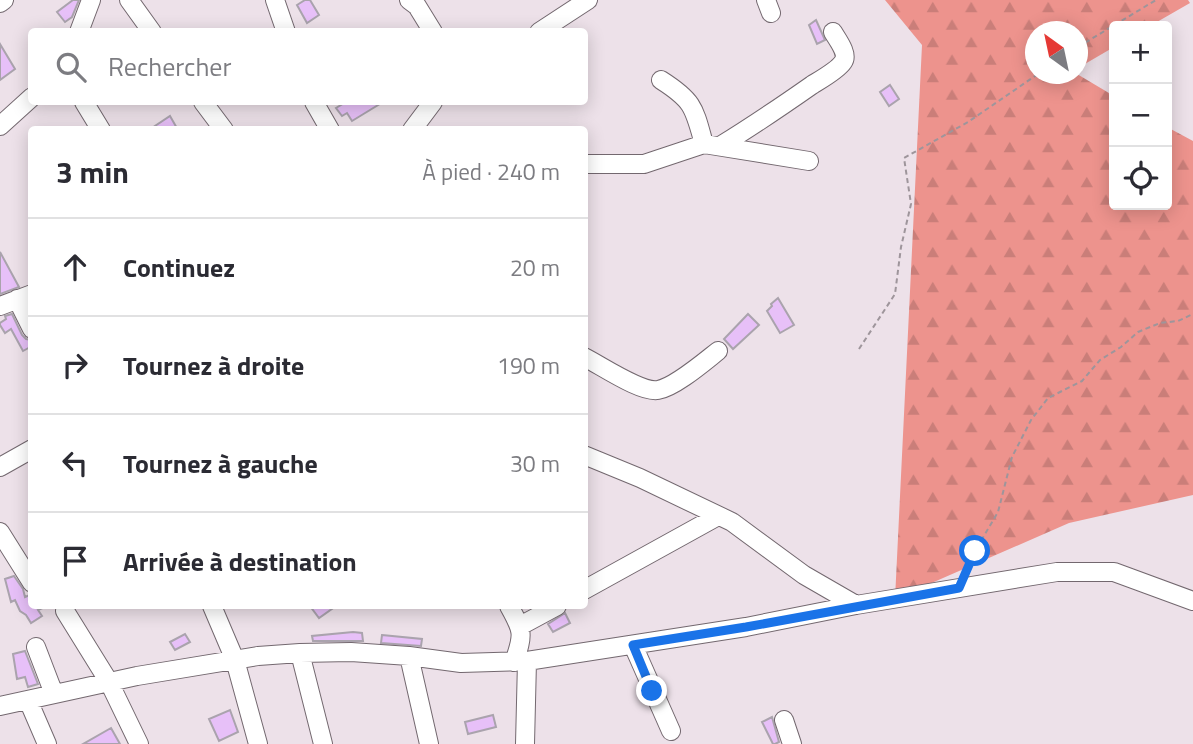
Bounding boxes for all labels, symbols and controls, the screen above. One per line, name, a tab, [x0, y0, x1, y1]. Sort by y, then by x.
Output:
north arrow	[1025, 21, 1088, 84]
map controls	[1109, 21, 1172, 210]
button: +	[1109, 21, 1172, 84]
search box	[28, 28, 588, 105]
text: Rechercher	[108, 47, 232, 86]
icon: search	[52, 48, 90, 86]
button: −	[1109, 84, 1172, 147]
button: locate	[1109, 147, 1172, 210]
text: 3 min	[56, 149, 129, 195]
text: À pied · 240 m	[422, 154, 560, 189]
icon: ahead	[56, 248, 94, 286]
text: Continuez	[123, 248, 235, 287]
text: 20 m	[510, 250, 560, 285]
icon: right	[56, 346, 94, 384]
text: Tournez à droite	[123, 346, 304, 385]
text: 190 m	[497, 348, 560, 383]
icon: left	[56, 444, 94, 482]
text: Tournez à gauche	[123, 444, 318, 483]
text: 30 m	[510, 446, 560, 481]
route start	[959, 535, 990, 566]
icon: arrive	[56, 542, 94, 580]
text: Arrivée à destination	[123, 542, 357, 581]
route end	[636, 675, 667, 706]

